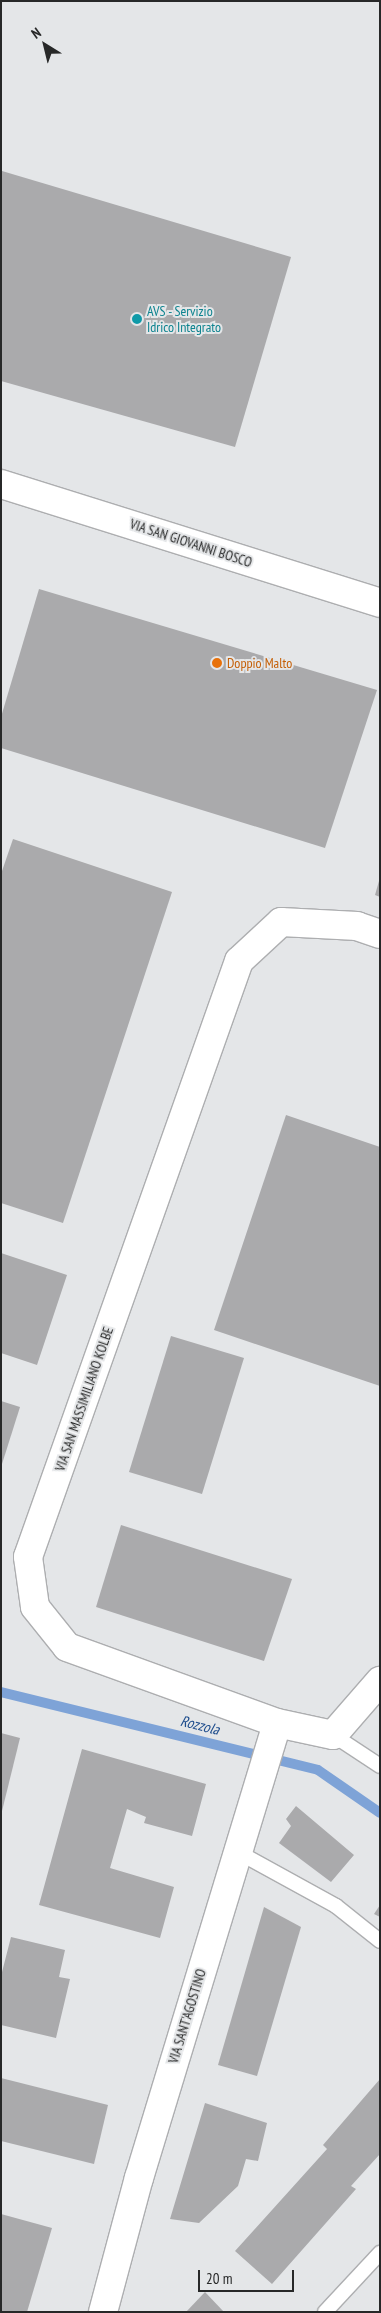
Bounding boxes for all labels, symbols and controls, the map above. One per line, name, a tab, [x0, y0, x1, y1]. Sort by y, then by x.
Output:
north arrow	[20, 20, 70, 70]
text: N	[28, 23, 45, 42]
place label: AVS - Servizio Idrico Integrato	[147, 303, 221, 336]
marker: AVS - Servizio Idrico Integrato	[131, 313, 143, 325]
street label: VIA SAN GIOVANNI BOSCO	[128, 515, 254, 571]
place label: Doppio Malto	[227, 655, 292, 671]
marker: Doppio Malto	[211, 657, 223, 669]
street label: VIA SAN MASSIMILIANO KOLBE	[51, 1324, 117, 1474]
water label: Rozzola	[179, 1711, 221, 1739]
street label: VIA SANT'AGOSTINO	[165, 1966, 209, 2066]
scale bar	[201, 2260, 297, 2292]
text: 20 m	[206, 2269, 232, 2288]

